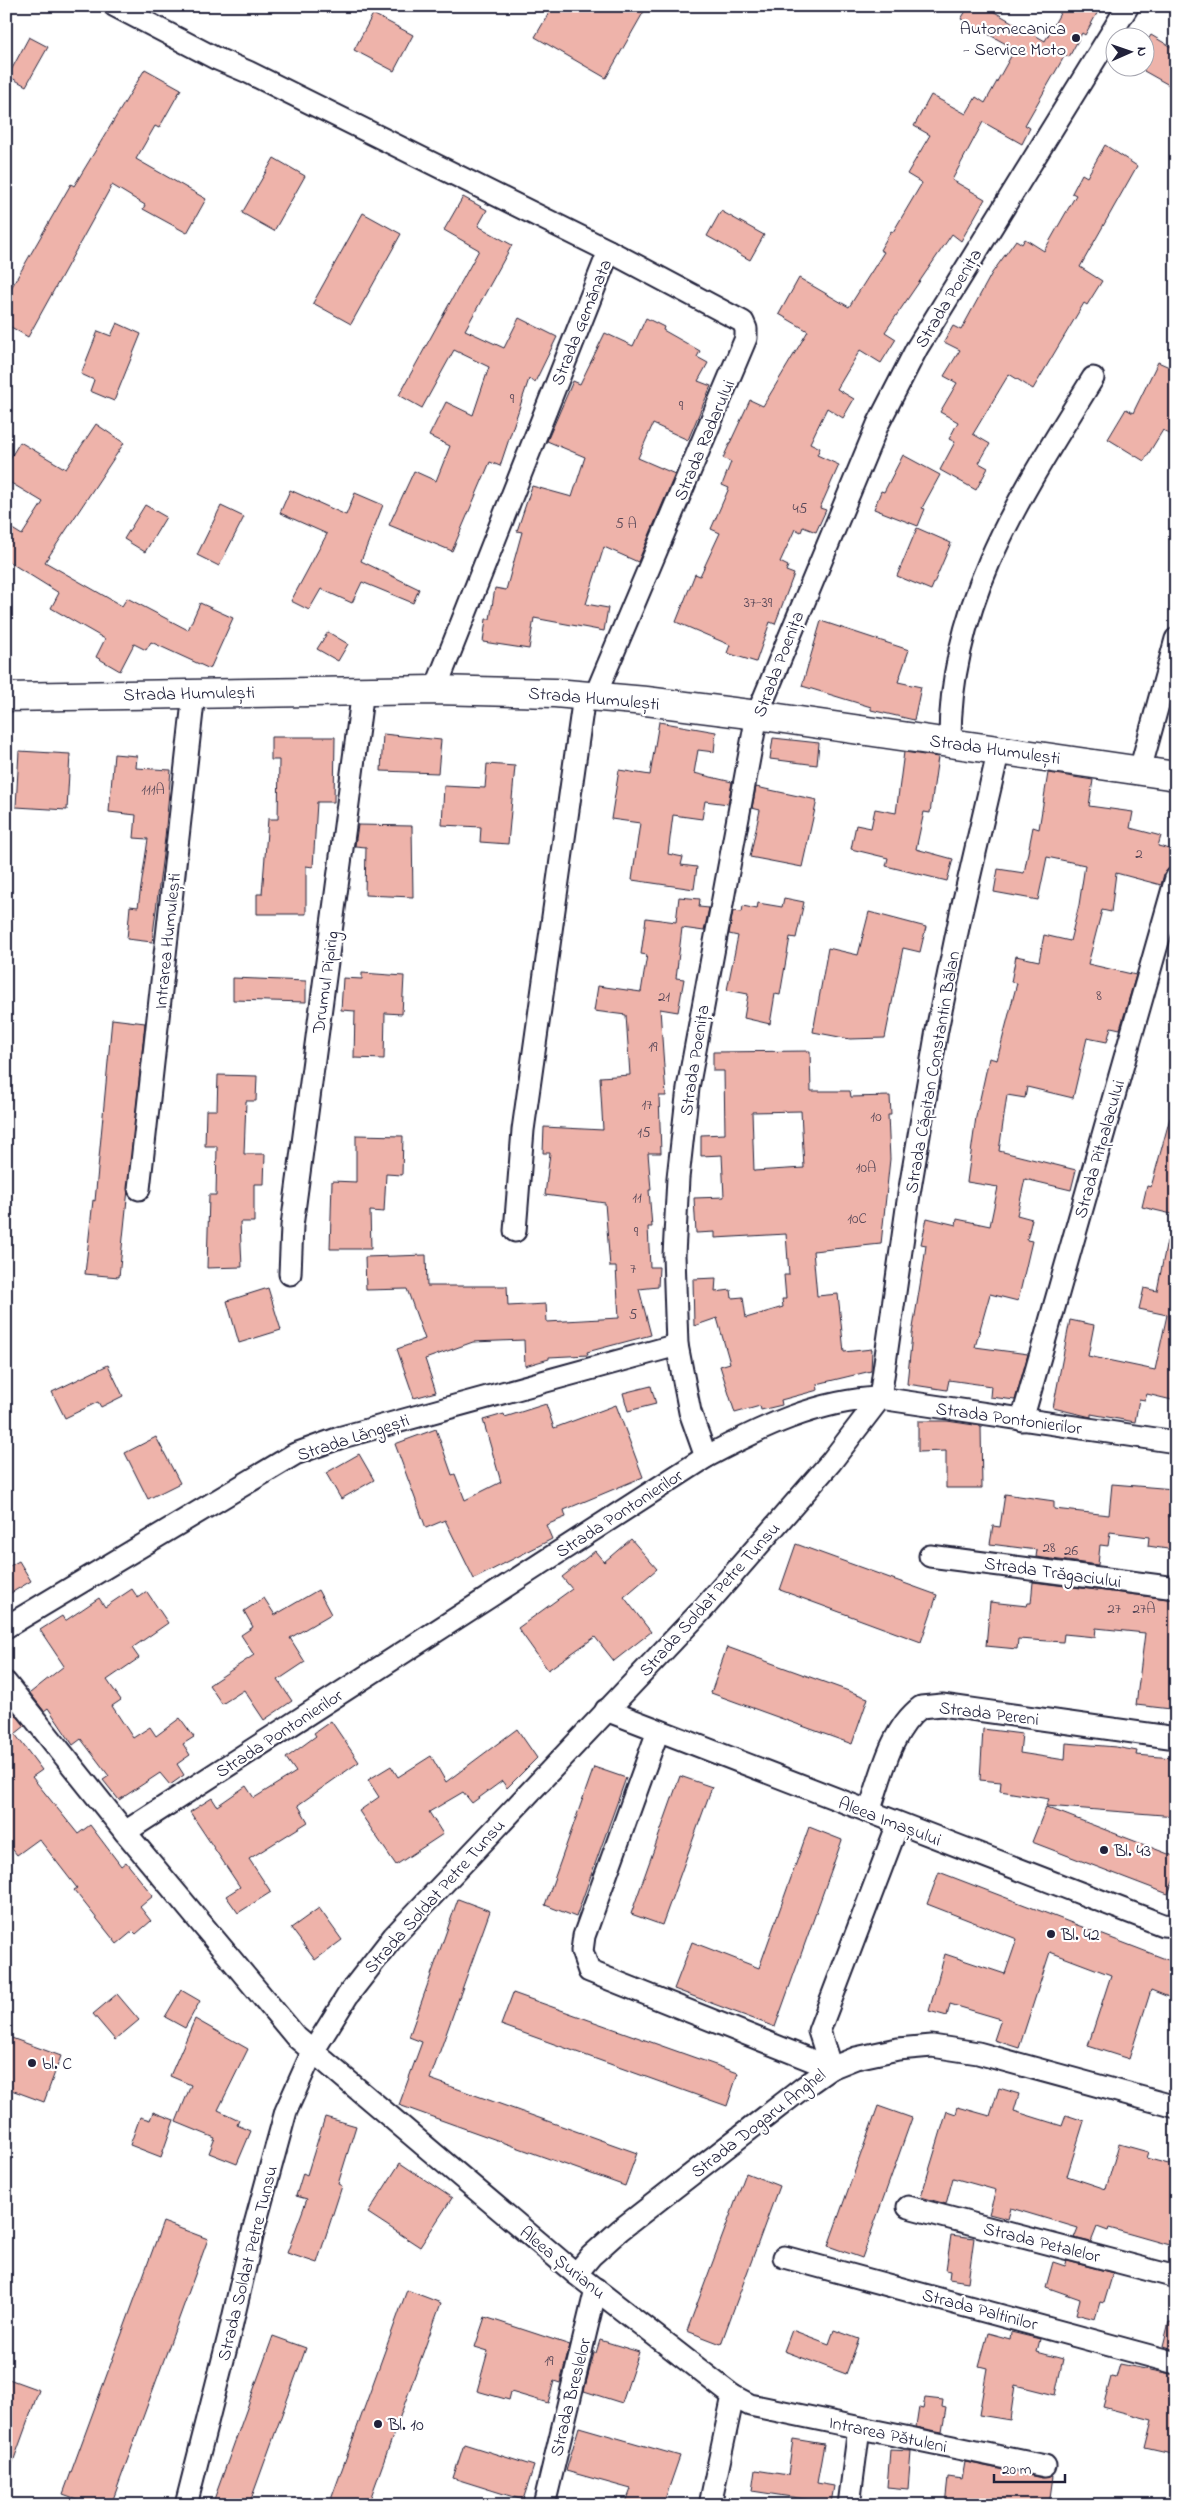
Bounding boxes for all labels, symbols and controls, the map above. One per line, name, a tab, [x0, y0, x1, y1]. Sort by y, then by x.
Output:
place label: Automecanica - Service Moto	[960, 17, 1066, 64]
north arrow	[1104, 28, 1154, 78]
marker: Automecanica - Service Moto	[1070, 32, 1082, 44]
text: N	[1131, 47, 1152, 57]
street label: Strada Poenița	[910, 244, 990, 354]
street label: Strada Gemănata	[546, 256, 620, 390]
street label: Strada Radarului	[669, 376, 743, 505]
house number: 9	[510, 388, 515, 410]
house number: 9	[679, 395, 684, 417]
house number: 45	[793, 498, 808, 520]
house number: 5 A	[615, 513, 637, 535]
house number: 37-39	[744, 592, 773, 614]
street label: Strada Poenița	[748, 608, 812, 722]
street label: Strada Humulești	[123, 681, 255, 709]
street label: Strada Humulești	[527, 681, 661, 719]
street label: Strada Humulești	[928, 729, 1062, 773]
house number: 111A	[141, 779, 165, 801]
house number: 2	[1135, 843, 1143, 865]
street label: Intrarea Humulești	[149, 872, 189, 1011]
street label: Drumul Pipirig	[307, 929, 348, 1036]
street label: Strada Căpitan Constantin Bălan	[900, 949, 968, 1196]
house number: 8	[1096, 985, 1102, 1007]
house number: 21	[658, 986, 670, 1008]
street label: Strada Poenița	[674, 1003, 718, 1118]
house number: 19	[648, 1036, 658, 1058]
street label: Strada Pitpalacului	[1069, 1077, 1133, 1222]
house number: 17	[642, 1094, 652, 1116]
house number: 10	[870, 1106, 882, 1128]
house number: 15	[637, 1122, 651, 1144]
house number: 10A	[856, 1157, 876, 1179]
house number: 11	[632, 1187, 642, 1209]
house number: 10C	[847, 1208, 867, 1230]
house number: 9	[634, 1221, 639, 1243]
house number: 7	[630, 1258, 636, 1280]
house number: 5	[629, 1304, 638, 1326]
street label: Strada Pontonierilor	[934, 1397, 1084, 1443]
street label: Strada Lăngești	[294, 1409, 413, 1470]
street label: Strada Pontonierilor	[551, 1463, 689, 1566]
street label: Strada Soldat Petre Tunsu	[634, 1517, 787, 1683]
house number: 28	[1042, 1537, 1056, 1559]
house number: 26	[1064, 1540, 1078, 1562]
street label: Strada Trăgaciului	[982, 1552, 1123, 1597]
house number: 27	[1107, 1598, 1121, 1620]
house number: 27A	[1133, 1598, 1155, 1620]
street label: Strada Pontonierilor	[211, 1683, 349, 1786]
street label: Strada Pereni	[937, 1696, 1040, 1734]
street label: Aleea Imașului	[834, 1791, 944, 1854]
street label: Strada Soldat Petre Tunsu	[359, 1814, 512, 1980]
place label: Bl. 43	[1113, 1839, 1151, 1865]
marker: Bl. 43	[1098, 1844, 1110, 1856]
place label: Bl. 42	[1060, 1923, 1100, 1949]
marker: Bl. 42	[1045, 1928, 1057, 1940]
place label: bl. C	[42, 2052, 72, 2078]
marker: bl. C	[26, 2057, 38, 2069]
street label: Strada Dogaru Anghel	[686, 2064, 833, 2186]
street label: Strada Soldat Petre Tunsu	[212, 2163, 286, 2364]
street label: Strada Petalelor	[980, 2217, 1103, 2271]
street label: Aleea Șurianu	[513, 2221, 610, 2306]
street label: Strada Paltinilor	[919, 2283, 1041, 2339]
street label: Strada Breslelor	[545, 2335, 599, 2459]
house number: 19	[544, 2350, 554, 2372]
street label: Intrarea Pătuleni	[826, 2411, 949, 2461]
place label: Bl. 10	[387, 2413, 424, 2439]
marker: Bl. 10	[372, 2418, 384, 2430]
scale bar	[994, 2451, 1066, 2483]
text: 20 m	[1002, 2459, 1032, 2481]

